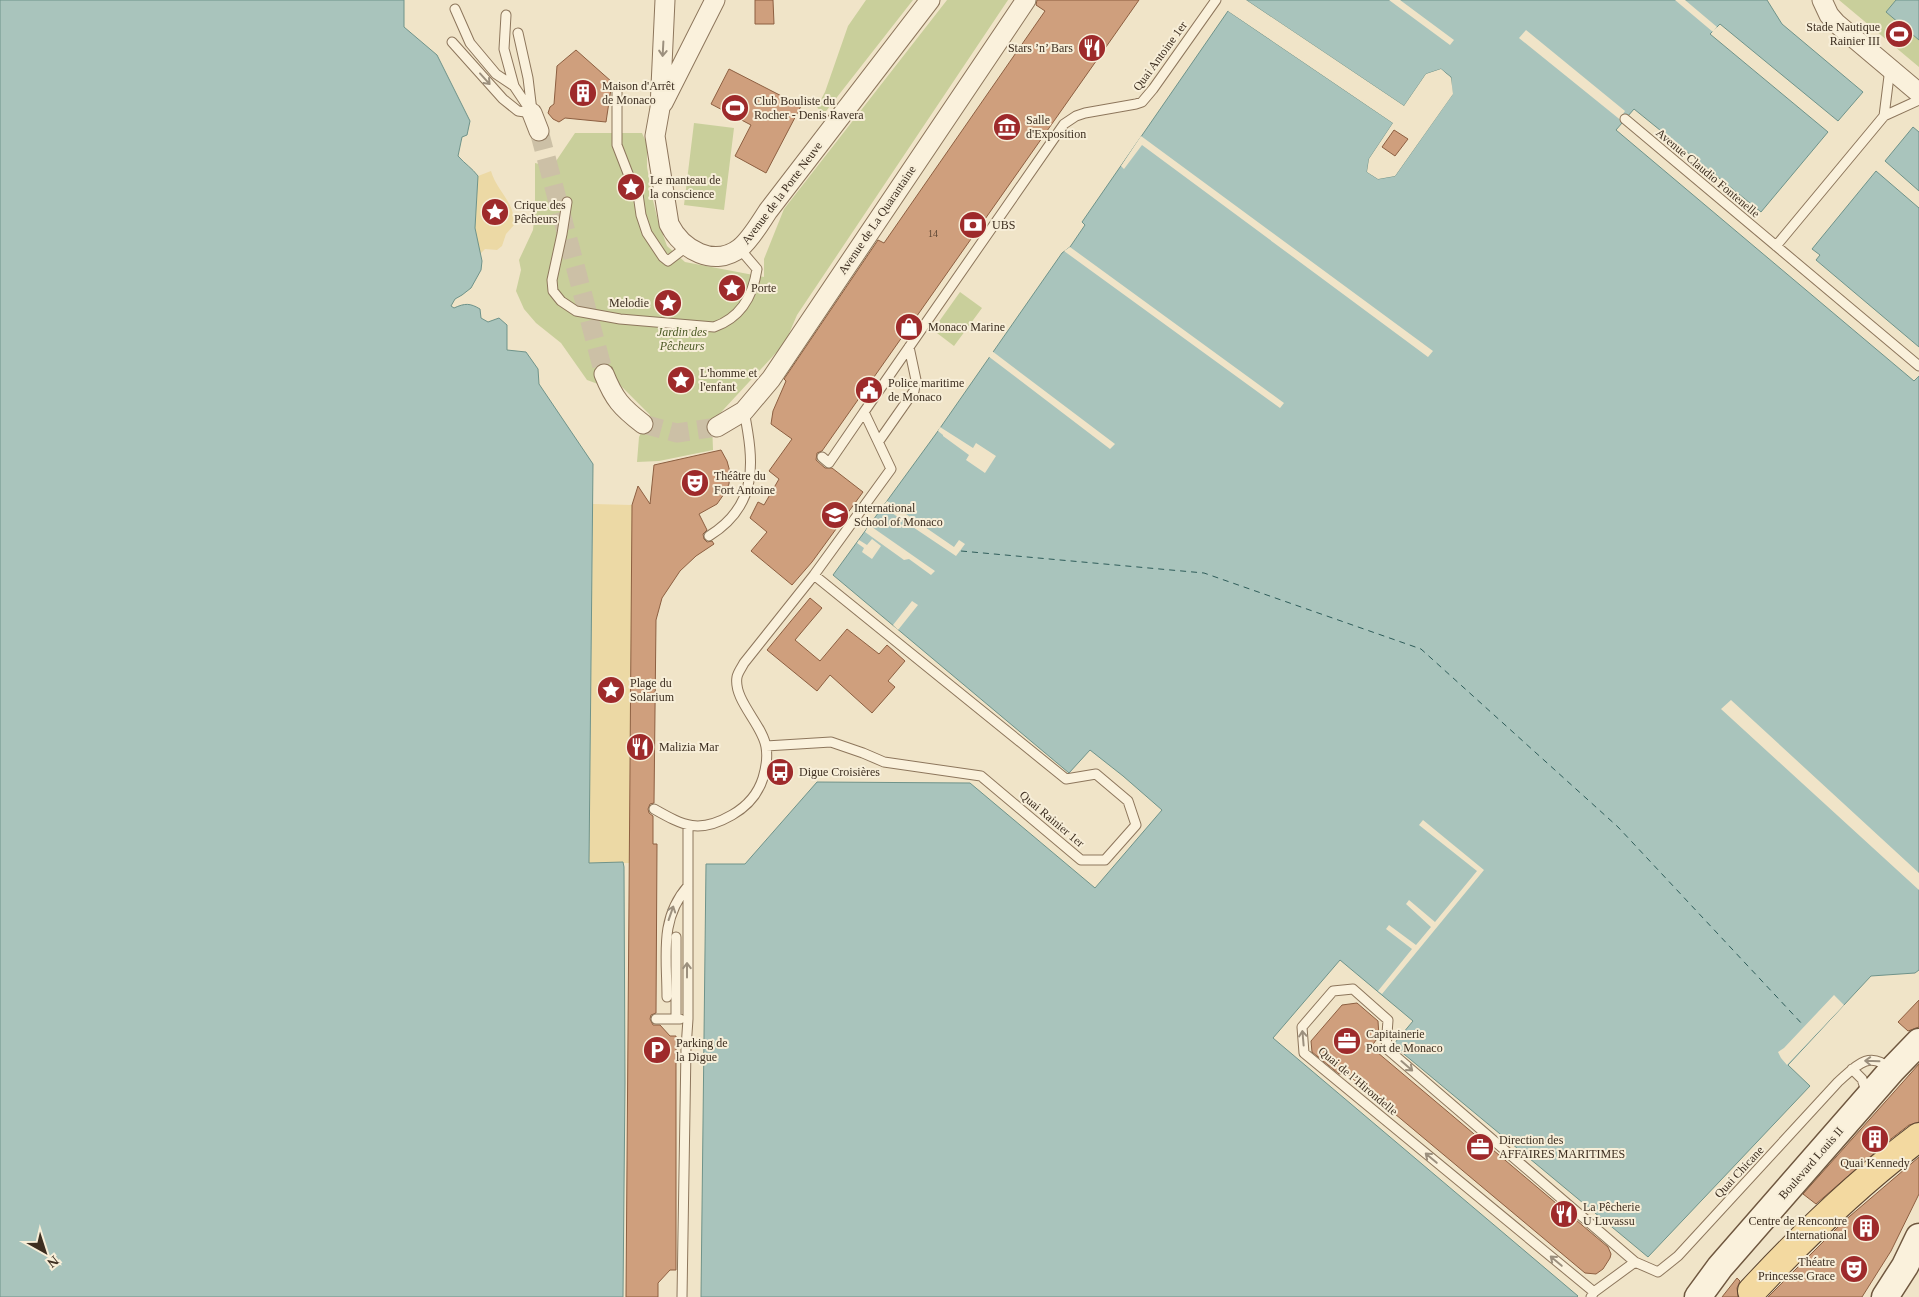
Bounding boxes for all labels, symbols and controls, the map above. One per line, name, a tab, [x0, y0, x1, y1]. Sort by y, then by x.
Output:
street label: Quai Antoine 1er	[1130, 18, 1190, 94]
sports icon: Stade Nautique Rainier III	[1884, 19, 1914, 49]
place label: Stade Nautique Rainier III	[1806, 20, 1880, 48]
restaurant icon: Stars ’n’ Bars	[1077, 33, 1107, 63]
one-way arrow	[658, 40, 667, 56]
place label: Stars ’n’ Bars	[1008, 41, 1073, 55]
one-way arrow	[479, 72, 490, 85]
building icon: Maison d'Arrêt de Monaco	[568, 78, 598, 108]
place label: Maison d'Arrêt de Monaco	[602, 79, 675, 107]
sports icon: Club Bouliste du Rocher - Denis Ravera	[720, 93, 750, 123]
place label: Club Bouliste du Rocher - Denis Ravera	[754, 94, 864, 122]
museum icon: Salle d'Exposition	[992, 112, 1022, 142]
place label: Salle d'Exposition	[1026, 113, 1086, 141]
street label: Avenue Claudio Fontenelle	[1653, 126, 1763, 220]
street label: Avenue de la Porte Neuve	[739, 139, 825, 247]
street label: Avenue de La Quarantaine	[835, 163, 919, 277]
place icon: Le manteau de la conscience	[616, 172, 646, 202]
place label: Le manteau de la conscience	[650, 173, 721, 201]
place icon: Crique des Pêcheurs	[480, 197, 510, 227]
place label: Crique des Pêcheurs	[514, 198, 566, 226]
bank icon: UBS	[958, 210, 988, 240]
place label: UBS	[992, 218, 1015, 232]
house number: 14	[928, 228, 938, 239]
place icon: Porte	[717, 273, 747, 303]
place label: Porte	[751, 281, 776, 295]
place icon: Melodie	[653, 288, 683, 318]
place label: Melodie	[609, 296, 649, 310]
shop icon: Monaco Marine	[894, 312, 924, 342]
place label: Monaco Marine	[928, 320, 1005, 334]
park label: Jardin des Pêcheurs	[657, 325, 707, 353]
place icon: L'homme et l'enfant	[666, 365, 696, 395]
place label: L'homme et l'enfant	[700, 366, 758, 394]
public building icon: Police maritime de Monaco	[854, 375, 884, 405]
place label: Police maritime de Monaco	[888, 376, 964, 404]
theatre icon: Théâtre du Fort Antoine	[680, 468, 710, 498]
place label: Théâtre du Fort Antoine	[714, 469, 775, 497]
school or university icon: International School of Monaco	[820, 500, 850, 530]
place label: International School of Monaco	[854, 501, 943, 529]
place icon: Plage du Solarium	[596, 675, 626, 705]
place label: Plage du Solarium	[630, 676, 675, 704]
restaurant icon: Malizia Mar	[625, 732, 655, 762]
place label: Malizia Mar	[659, 740, 719, 754]
bus stop icon: Digue Croisières	[765, 757, 795, 787]
place label: Digue Croisières	[799, 765, 880, 779]
street label: Quai Rainier 1er	[1017, 788, 1087, 850]
one-way arrow	[667, 906, 676, 922]
one-way arrow	[682, 962, 692, 978]
office icon: Capitainerie Port de Monaco	[1332, 1026, 1362, 1056]
place label: Capitainerie Port de Monaco	[1366, 1027, 1443, 1055]
one-way arrow	[1298, 1030, 1308, 1046]
parking icon: Parking de la Digue	[642, 1035, 672, 1065]
place label: Parking de la Digue	[676, 1036, 728, 1064]
street label: Quai de l’Hirondelle	[1315, 1044, 1401, 1118]
one-way arrow	[1865, 1057, 1881, 1066]
one-way arrow	[1400, 1060, 1413, 1071]
street label: Boulevard Louis II	[1776, 1124, 1846, 1202]
building icon: Quai Kennedy	[1860, 1124, 1890, 1154]
office icon: Direction des AFFAIRES MARITIMES	[1465, 1132, 1495, 1162]
place label: Direction des AFFAIRES MARITIMES	[1499, 1133, 1625, 1161]
street label: Quai Chicane	[1711, 1143, 1767, 1201]
one-way arrow	[1425, 1152, 1438, 1163]
place label: Quai Kennedy	[1840, 1156, 1910, 1170]
restaurant icon: La Pêcherie U Luvassu	[1549, 1199, 1579, 1229]
place label: La Pêcherie U Luvassu	[1583, 1200, 1640, 1228]
building icon: Centre de Rencontre International	[1851, 1213, 1881, 1243]
place label: Centre de Rencontre International	[1748, 1214, 1848, 1242]
north arrow	[20, 1227, 70, 1277]
text: N	[44, 1253, 62, 1271]
theatre icon: Théatre Princesse Grace	[1839, 1254, 1869, 1284]
place label: Théatre Princesse Grace	[1758, 1255, 1835, 1283]
one-way arrow	[1550, 1256, 1563, 1267]

